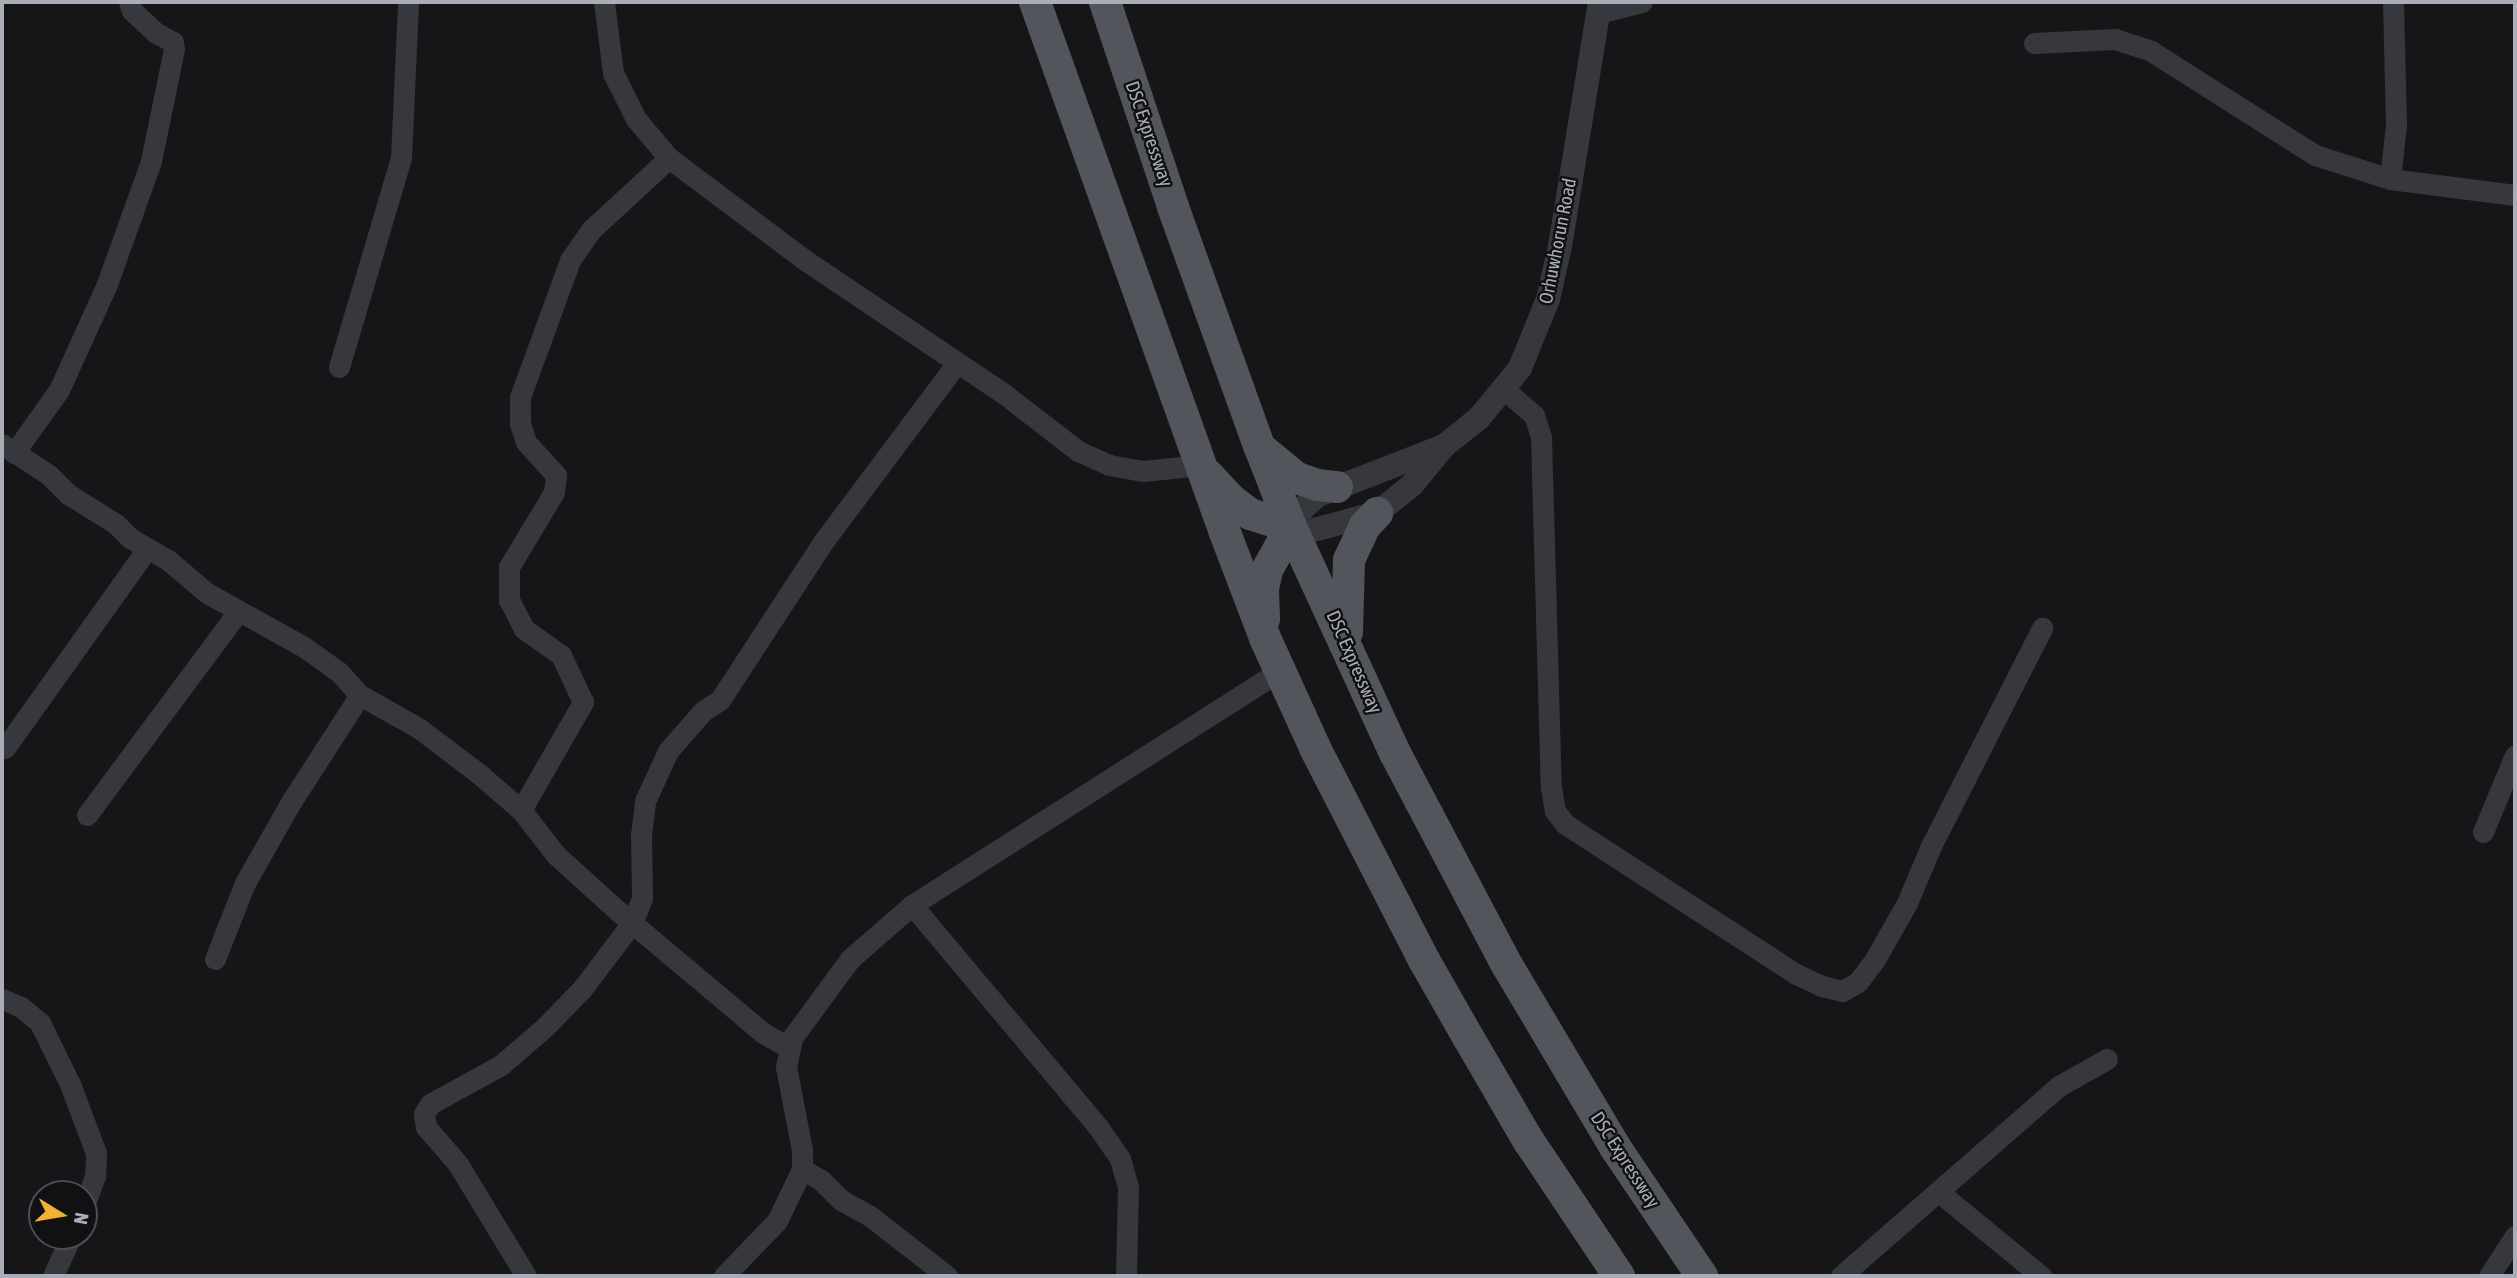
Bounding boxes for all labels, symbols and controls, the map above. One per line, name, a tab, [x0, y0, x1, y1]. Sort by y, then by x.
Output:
street label: DSC Expressway	[1120, 78, 1178, 190]
street label: Orhuwhorun Road	[1535, 176, 1581, 306]
street label: DSC Expressway	[1321, 607, 1387, 717]
street label: DSC Expressway	[1585, 1108, 1665, 1212]
north arrow	[28, 1180, 98, 1250]
text: N	[70, 1211, 94, 1226]

